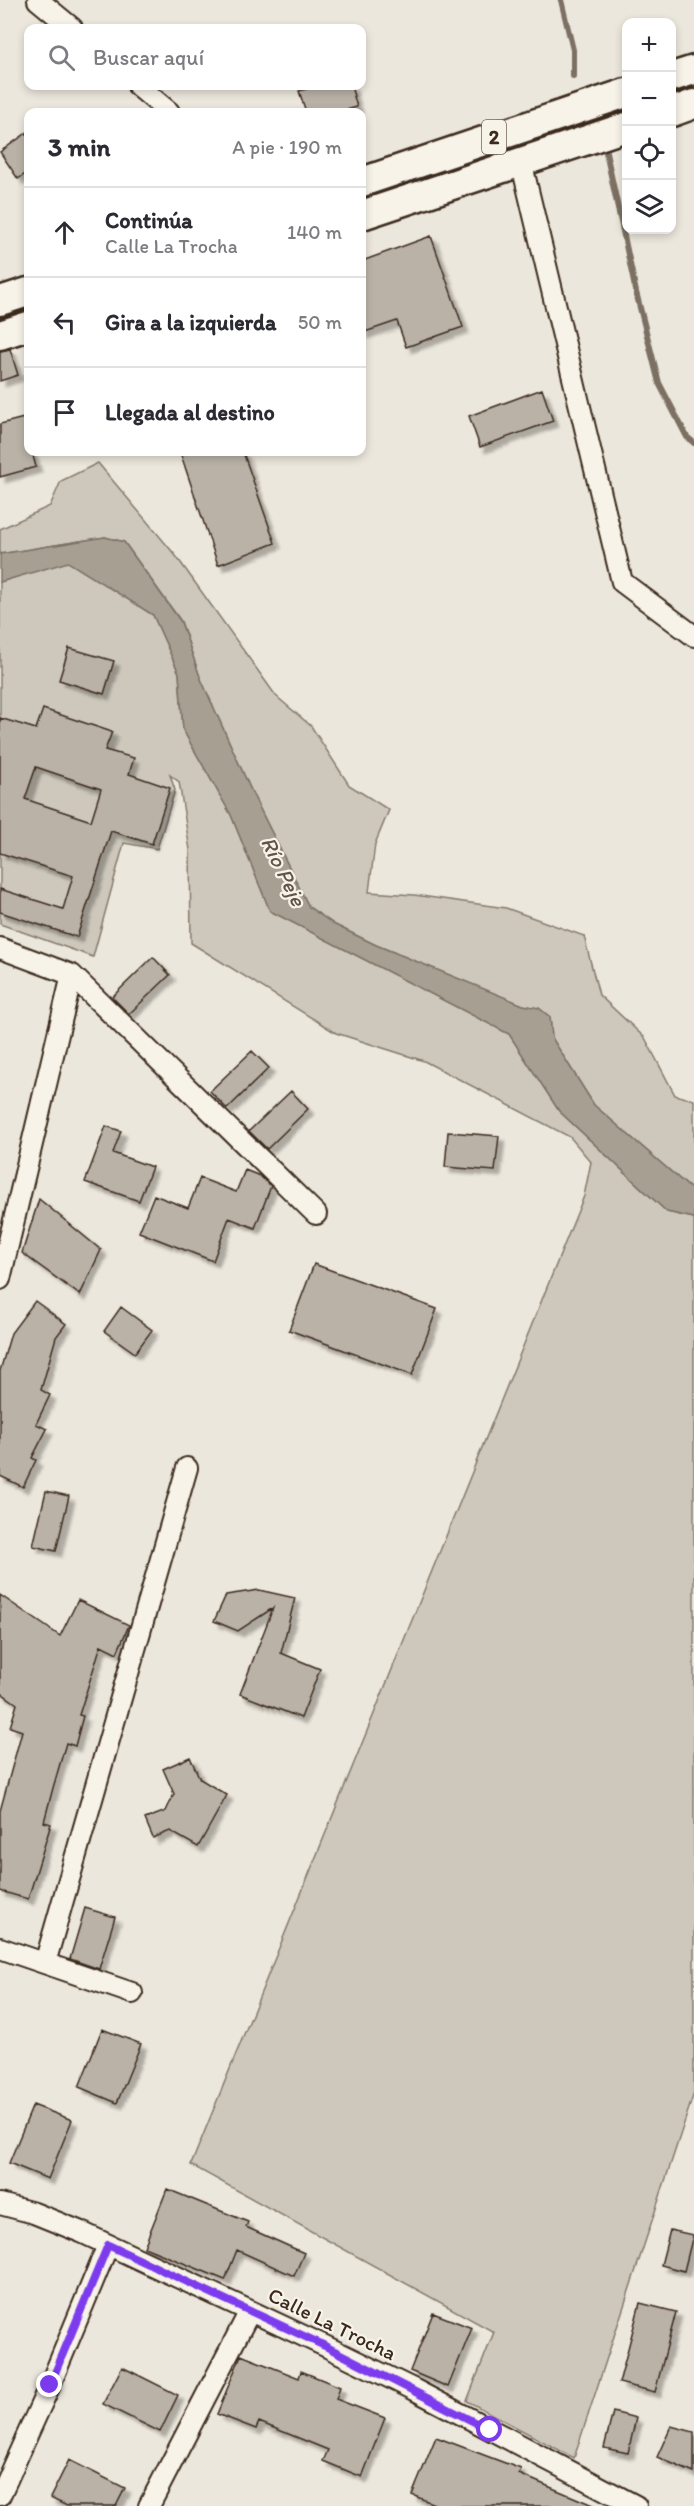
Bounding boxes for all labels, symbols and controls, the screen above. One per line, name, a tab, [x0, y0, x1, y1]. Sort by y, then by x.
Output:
map controls	[622, 18, 676, 234]
button: +	[622, 18, 676, 72]
search box	[24, 24, 366, 90]
icon: search	[45, 41, 78, 74]
text: Buscar aquí	[93, 44, 204, 71]
button: −	[622, 72, 676, 126]
road number: 2	[482, 120, 506, 154]
button: locate	[622, 126, 676, 180]
text: 3 min	[48, 131, 110, 163]
text: A pie · 190 m	[232, 135, 342, 159]
button: layers	[622, 180, 676, 234]
text: Continúa	[105, 207, 193, 234]
icon: ahead	[48, 216, 81, 249]
text: 140 m	[287, 220, 342, 244]
text: Calle La Trocha	[105, 234, 238, 258]
icon: left	[48, 306, 81, 339]
text: Gira a la izquierda	[105, 309, 276, 336]
text: 50 m	[298, 310, 342, 334]
icon: arrive	[48, 396, 81, 429]
text: Llegada al destino	[105, 399, 275, 426]
water label: Río Peje	[255, 832, 313, 912]
street label: Calle La Trocha	[264, 2282, 400, 2365]
route end	[36, 2371, 62, 2397]
route start	[476, 2416, 502, 2442]

